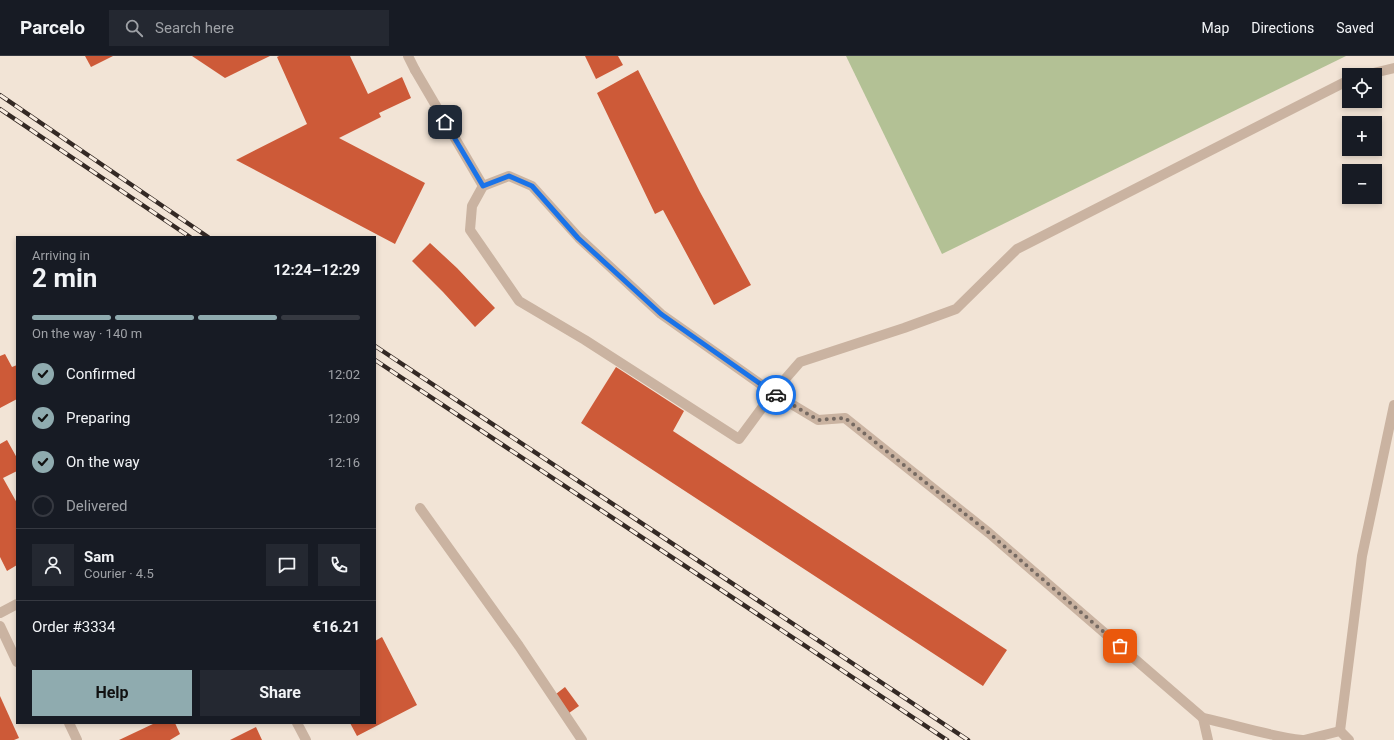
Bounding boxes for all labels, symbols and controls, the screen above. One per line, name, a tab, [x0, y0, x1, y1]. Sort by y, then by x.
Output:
search box	[109, 10, 389, 46]
text: Parcelo	[20, 16, 85, 39]
icon: search	[123, 17, 145, 39]
text: Search here	[155, 19, 234, 37]
text: Map	[1202, 20, 1229, 36]
text: Directions	[1251, 20, 1314, 36]
text: Saved	[1336, 20, 1374, 36]
map controls	[1342, 68, 1382, 204]
button: locate	[1342, 68, 1382, 108]
pin	[428, 105, 462, 139]
icon: home	[434, 111, 456, 133]
button: +	[1342, 116, 1382, 156]
button: −	[1342, 164, 1382, 204]
text: Arriving in	[32, 248, 90, 263]
text: 12:24–12:29	[273, 261, 360, 279]
text: 2 min	[32, 263, 97, 293]
text: On the way · 140 m	[32, 326, 142, 341]
icon: check	[32, 363, 54, 385]
text: Confirmed	[66, 365, 136, 383]
text: 12:02	[328, 367, 360, 382]
courier	[756, 375, 796, 415]
icon: car	[765, 384, 787, 406]
icon: check	[32, 407, 54, 429]
text: Preparing	[66, 409, 130, 427]
text: 12:09	[328, 411, 360, 426]
icon: check	[32, 451, 54, 473]
text: On the way	[66, 453, 140, 471]
text: 12:16	[328, 455, 360, 470]
text: Delivered	[66, 497, 128, 515]
button: person	[32, 544, 74, 586]
button: chat	[266, 544, 308, 586]
button: phone	[318, 544, 360, 586]
text: Sam	[84, 548, 114, 566]
text: Courier · 4.5	[84, 566, 154, 581]
text: Order #3334	[32, 618, 115, 636]
text: €16.21	[313, 618, 360, 636]
pin	[1103, 629, 1137, 663]
icon: bag	[1109, 635, 1131, 657]
button: Help	[32, 670, 192, 716]
button: Share	[200, 670, 360, 716]

